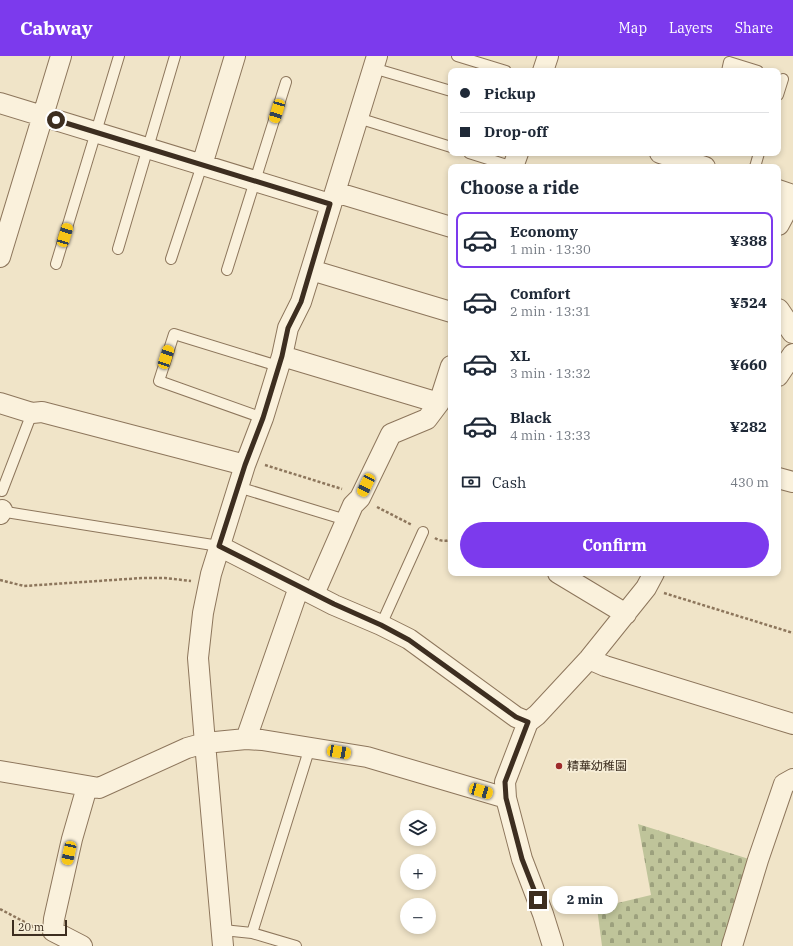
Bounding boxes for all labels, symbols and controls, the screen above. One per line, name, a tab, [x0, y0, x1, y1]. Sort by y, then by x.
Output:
text: Cabway	[20, 16, 93, 40]
text: Map	[619, 19, 647, 37]
text: Layers	[669, 19, 713, 37]
text: Share	[735, 19, 773, 37]
text: Pickup	[484, 84, 536, 103]
car	[268, 98, 286, 124]
route start	[47, 111, 65, 129]
text: Drop-off	[484, 122, 548, 141]
text: Choose a ride	[460, 176, 579, 199]
car	[56, 222, 74, 248]
icon: car	[462, 222, 498, 258]
text: Economy	[510, 222, 578, 241]
text: ¥388	[730, 231, 767, 250]
text: 1 min · 13:30	[510, 241, 591, 258]
icon: car	[462, 284, 498, 320]
text: Comfort	[510, 284, 570, 303]
text: ¥524	[730, 293, 767, 312]
text: 2 min · 13:31	[510, 303, 591, 320]
car	[157, 344, 175, 370]
icon: car	[462, 346, 498, 382]
text: XL	[510, 346, 530, 365]
text: ¥660	[730, 355, 767, 374]
text: 3 min · 13:32	[510, 365, 591, 382]
icon: car	[462, 408, 498, 444]
text: Black	[510, 408, 551, 427]
text: ¥282	[730, 417, 767, 436]
text: 4 min · 13:33	[510, 427, 591, 444]
icon: cash	[460, 471, 482, 493]
car	[355, 472, 377, 498]
text: Cash	[492, 473, 526, 492]
text: 430 m	[730, 474, 769, 491]
button: Confirm	[460, 522, 769, 568]
car	[326, 744, 352, 760]
place label: 精華幼稚園	[567, 758, 627, 773]
marker: 精華幼稚園	[554, 761, 564, 771]
car	[468, 782, 494, 800]
map controls	[400, 810, 436, 934]
button: layers	[400, 810, 436, 846]
car	[61, 840, 77, 866]
button: +	[400, 854, 436, 890]
callout: 2 min	[552, 886, 618, 914]
route end	[529, 891, 547, 909]
text: 2 min	[567, 891, 603, 908]
button: −	[400, 898, 436, 934]
scale bar	[12, 918, 67, 937]
text: 20 m	[18, 920, 44, 934]

